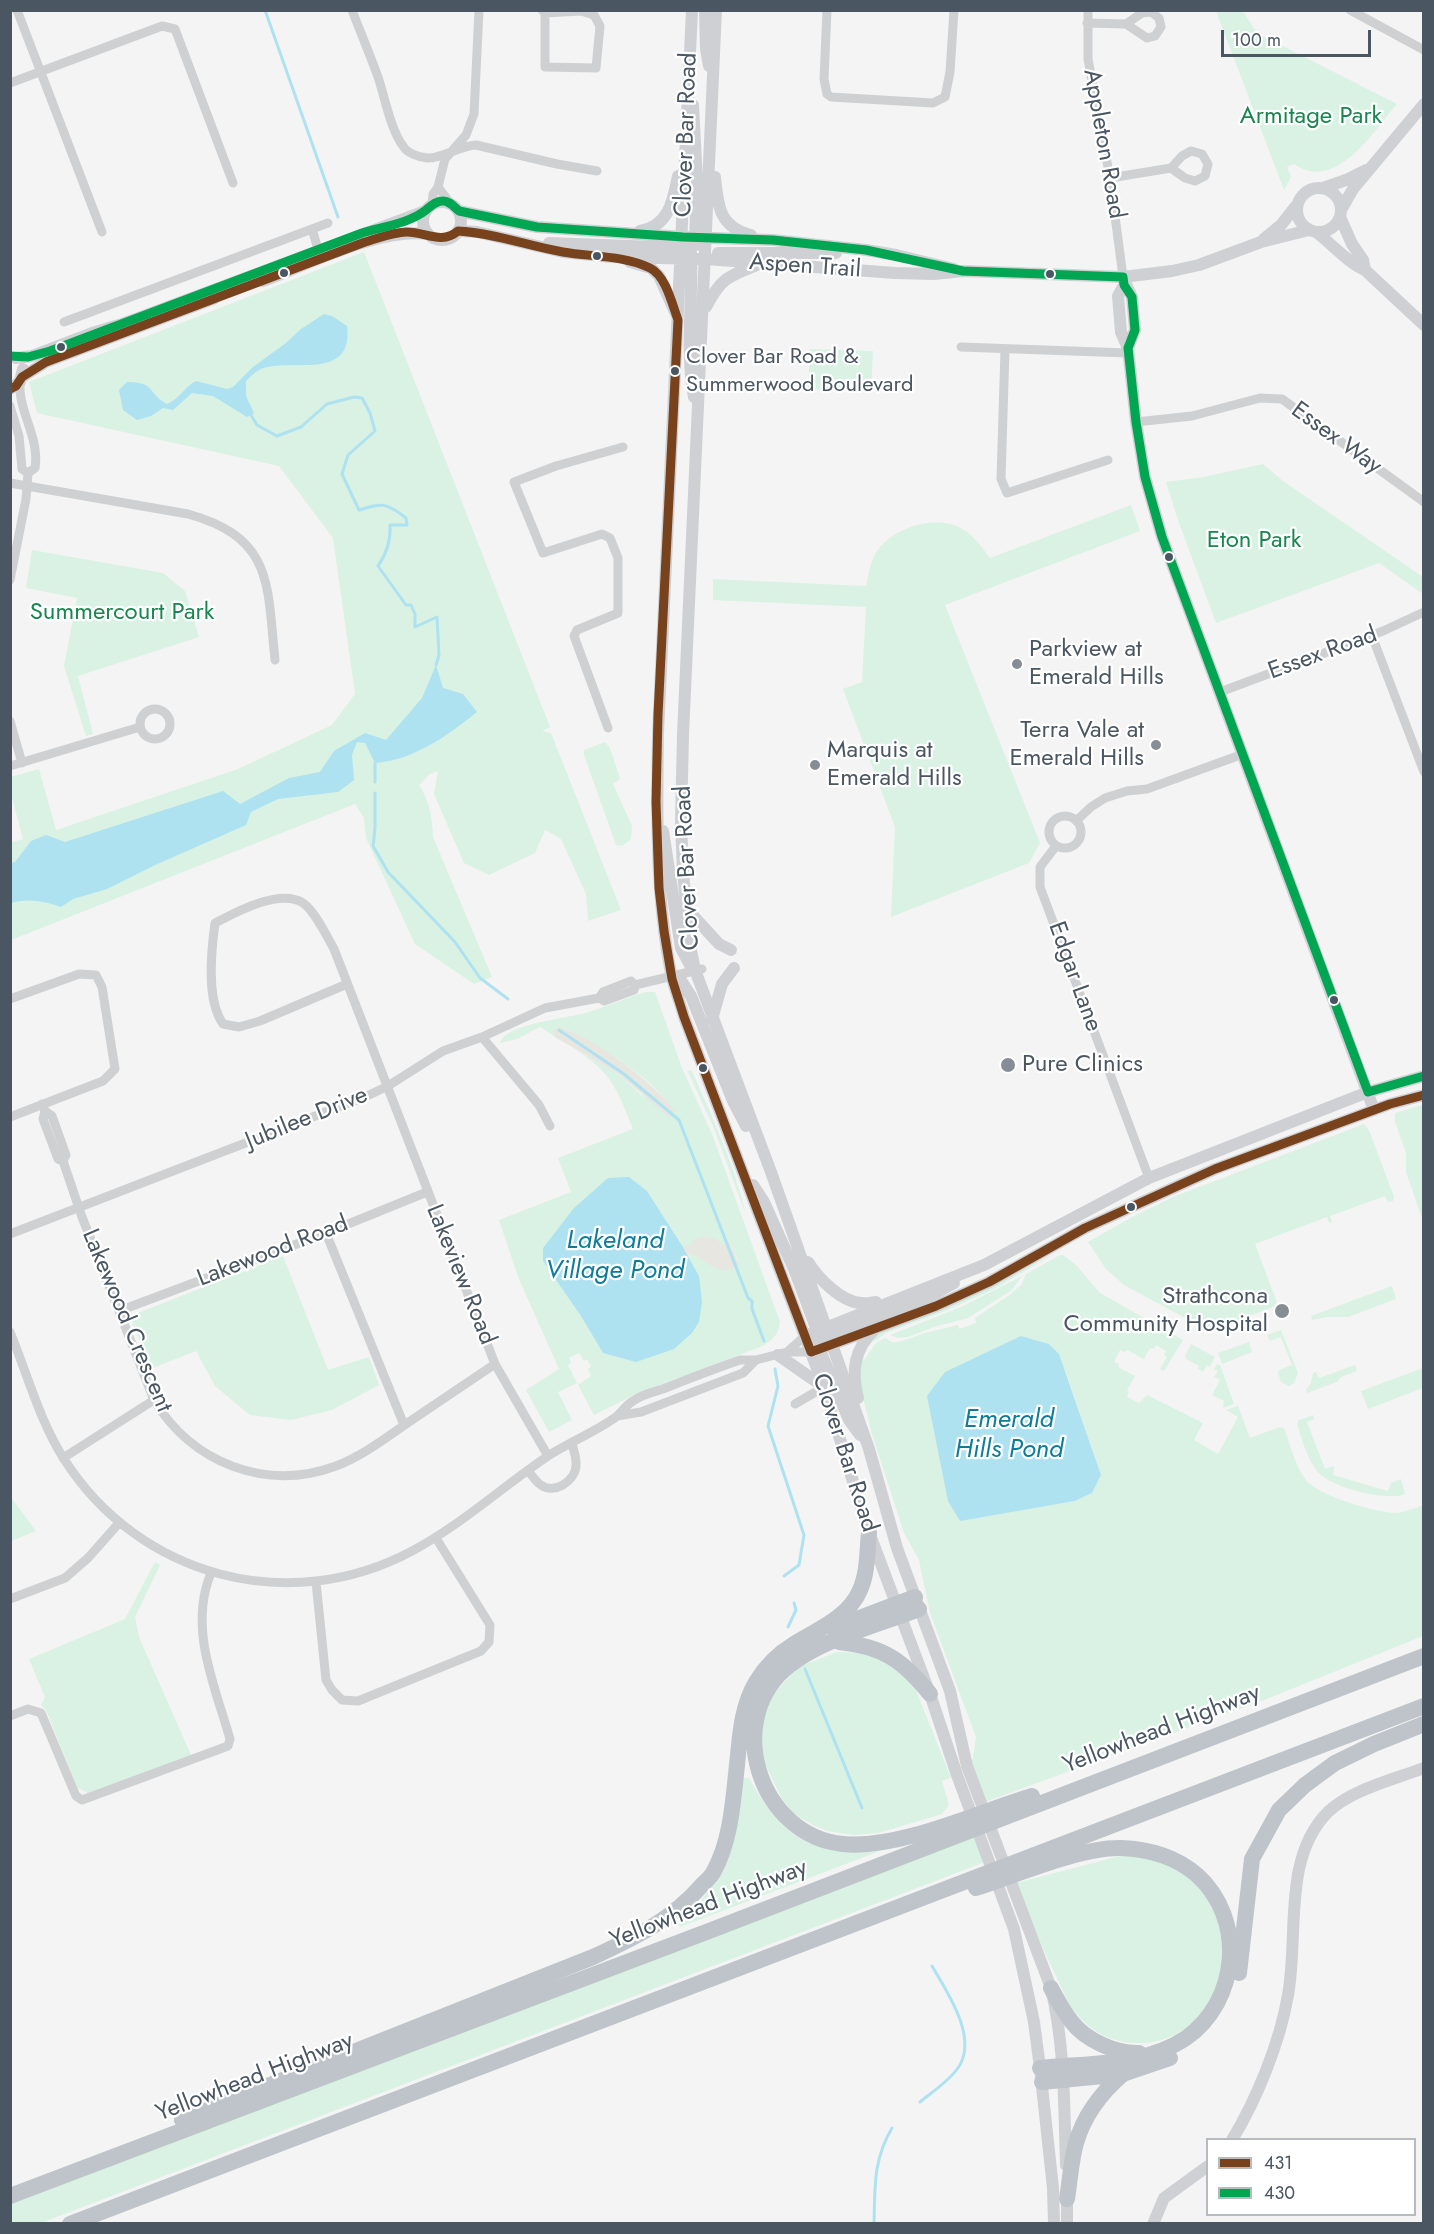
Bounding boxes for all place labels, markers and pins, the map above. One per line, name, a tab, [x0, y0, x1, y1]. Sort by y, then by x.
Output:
unlabelled marker	[591, 250, 603, 262]
unlabelled marker	[278, 267, 290, 279]
unlabelled marker	[1044, 268, 1056, 280]
unlabelled marker	[55, 341, 67, 353]
place label: Clover Bar Road & Summerwood Boulevard	[686, 345, 914, 396]
marker: Clover Bar Road & Summerwood Boulevard	[669, 365, 681, 377]
unlabelled marker	[1163, 551, 1175, 563]
place label: Parkview at Emerald Hills	[1029, 636, 1164, 692]
marker: Parkview at Emerald Hills	[1010, 657, 1024, 671]
place label: Terra Vale at Emerald Hills	[1009, 717, 1144, 773]
place label: Marquis at Emerald Hills	[827, 737, 962, 793]
marker: Terra Vale at Emerald Hills	[1149, 738, 1163, 752]
marker: Marquis at Emerald Hills	[808, 758, 822, 772]
unlabelled marker	[1328, 994, 1340, 1006]
place label: Pure Clinics	[1022, 1051, 1143, 1079]
marker: Pure Clinics	[999, 1056, 1017, 1074]
unlabelled marker	[697, 1062, 709, 1074]
unlabelled marker	[1125, 1201, 1137, 1213]
place label: Strathcona Community Hospital	[1063, 1283, 1268, 1339]
marker: Strathcona Community Hospital	[1273, 1302, 1291, 1320]

